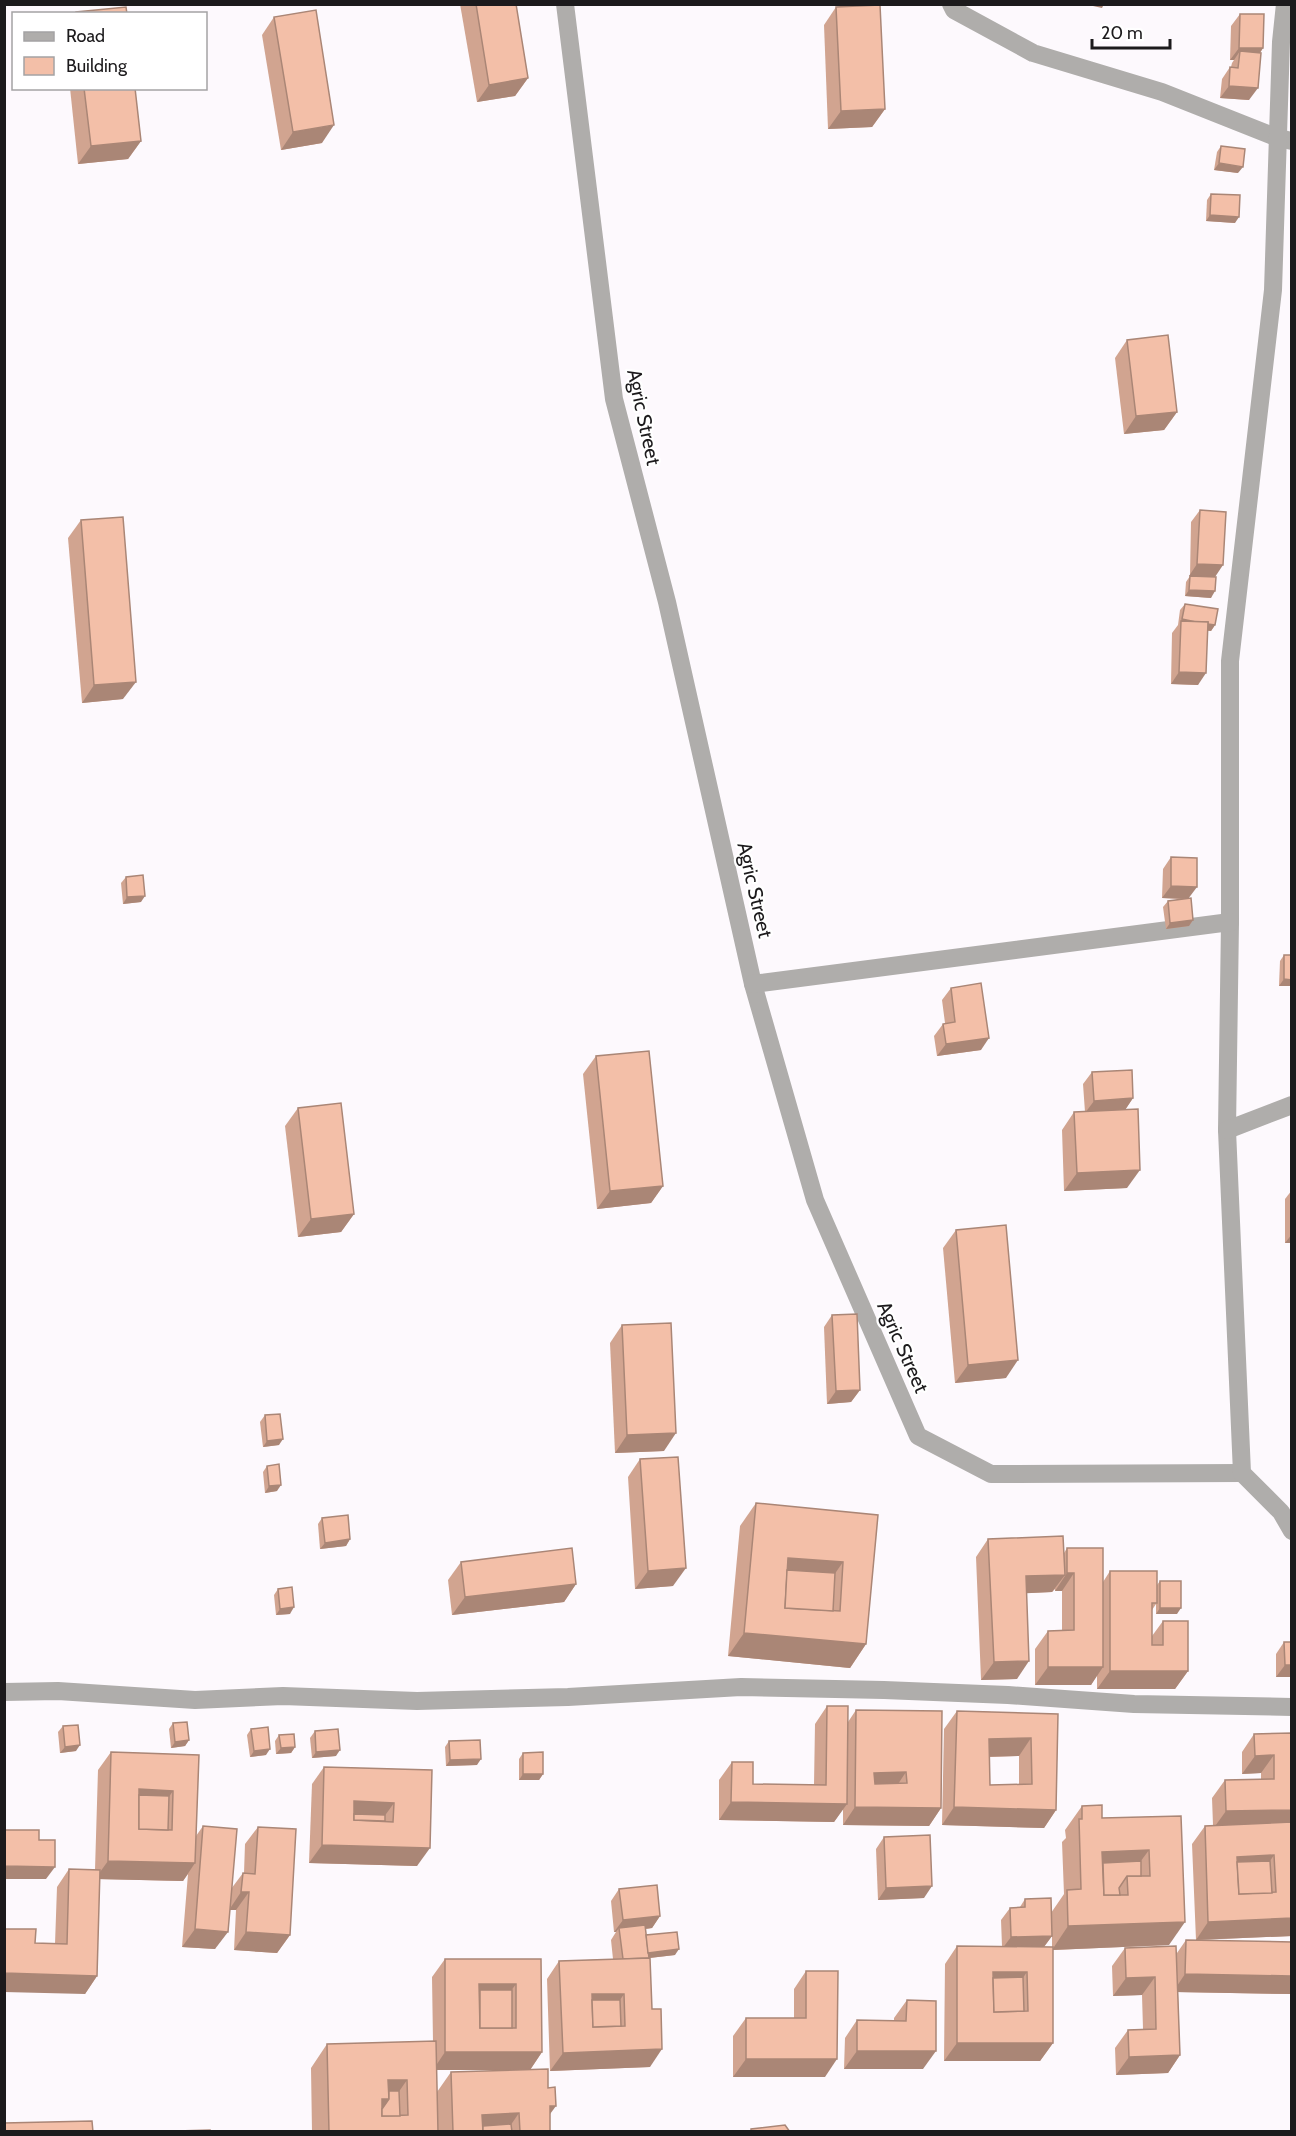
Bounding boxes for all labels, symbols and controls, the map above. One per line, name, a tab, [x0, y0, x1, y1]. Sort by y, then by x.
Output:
legend	[12, 12, 207, 90]
scale bar	[1092, 12, 1170, 50]
text: 20 m	[1101, 22, 1143, 44]
text: Road	[66, 25, 105, 47]
text: Building	[66, 55, 128, 77]
street label: Agric Street	[622, 367, 666, 468]
street label: Agric Street	[732, 840, 778, 941]
street label: Agric Street	[872, 1298, 934, 1397]

